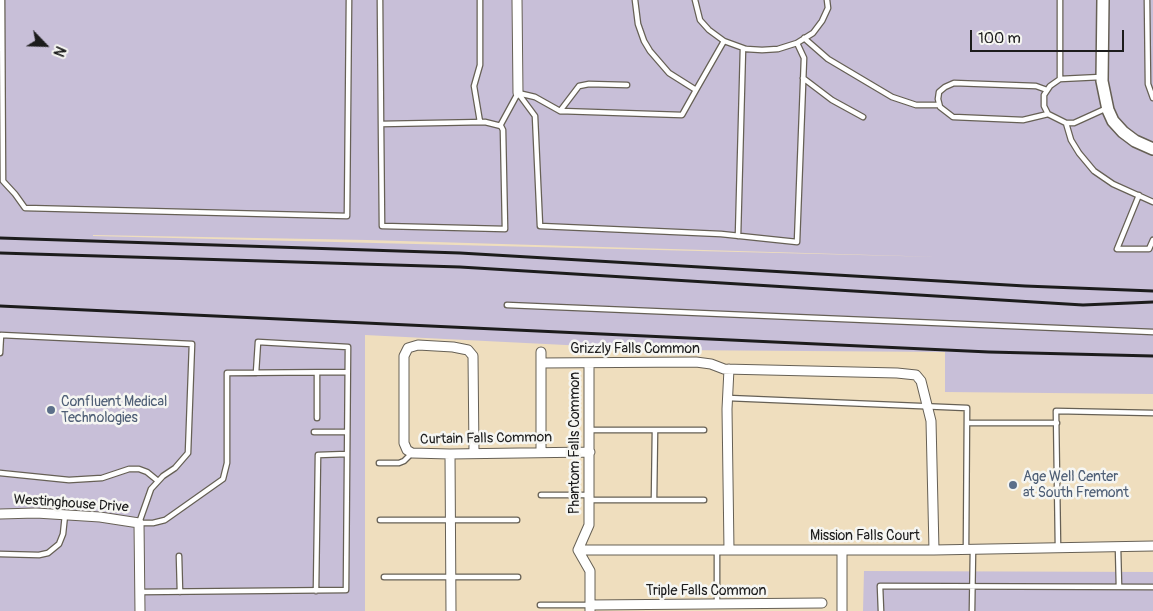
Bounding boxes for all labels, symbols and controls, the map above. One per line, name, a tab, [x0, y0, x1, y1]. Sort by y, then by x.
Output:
north arrow	[20, 20, 70, 70]
scale bar	[973, 20, 1127, 52]
text: 100 m	[978, 29, 1021, 48]
text: N	[49, 44, 69, 59]
street label: Grizzly Falls Common	[570, 341, 700, 357]
street label: Phantom Falls Common	[567, 372, 583, 514]
place label: Confluent Medical Technologies	[61, 394, 167, 427]
marker: Confluent Medical Technologies	[45, 404, 57, 416]
street label: Curtain Falls Common	[420, 429, 552, 449]
place label: Age Well Center at South Fremont	[1023, 469, 1129, 502]
marker: Age Well Center at South Fremont	[1007, 479, 1019, 491]
street label: Westinghouse Drive	[13, 492, 129, 516]
street label: Mission Falls Court	[810, 528, 920, 544]
street label: Triple Falls Common	[646, 583, 766, 599]

